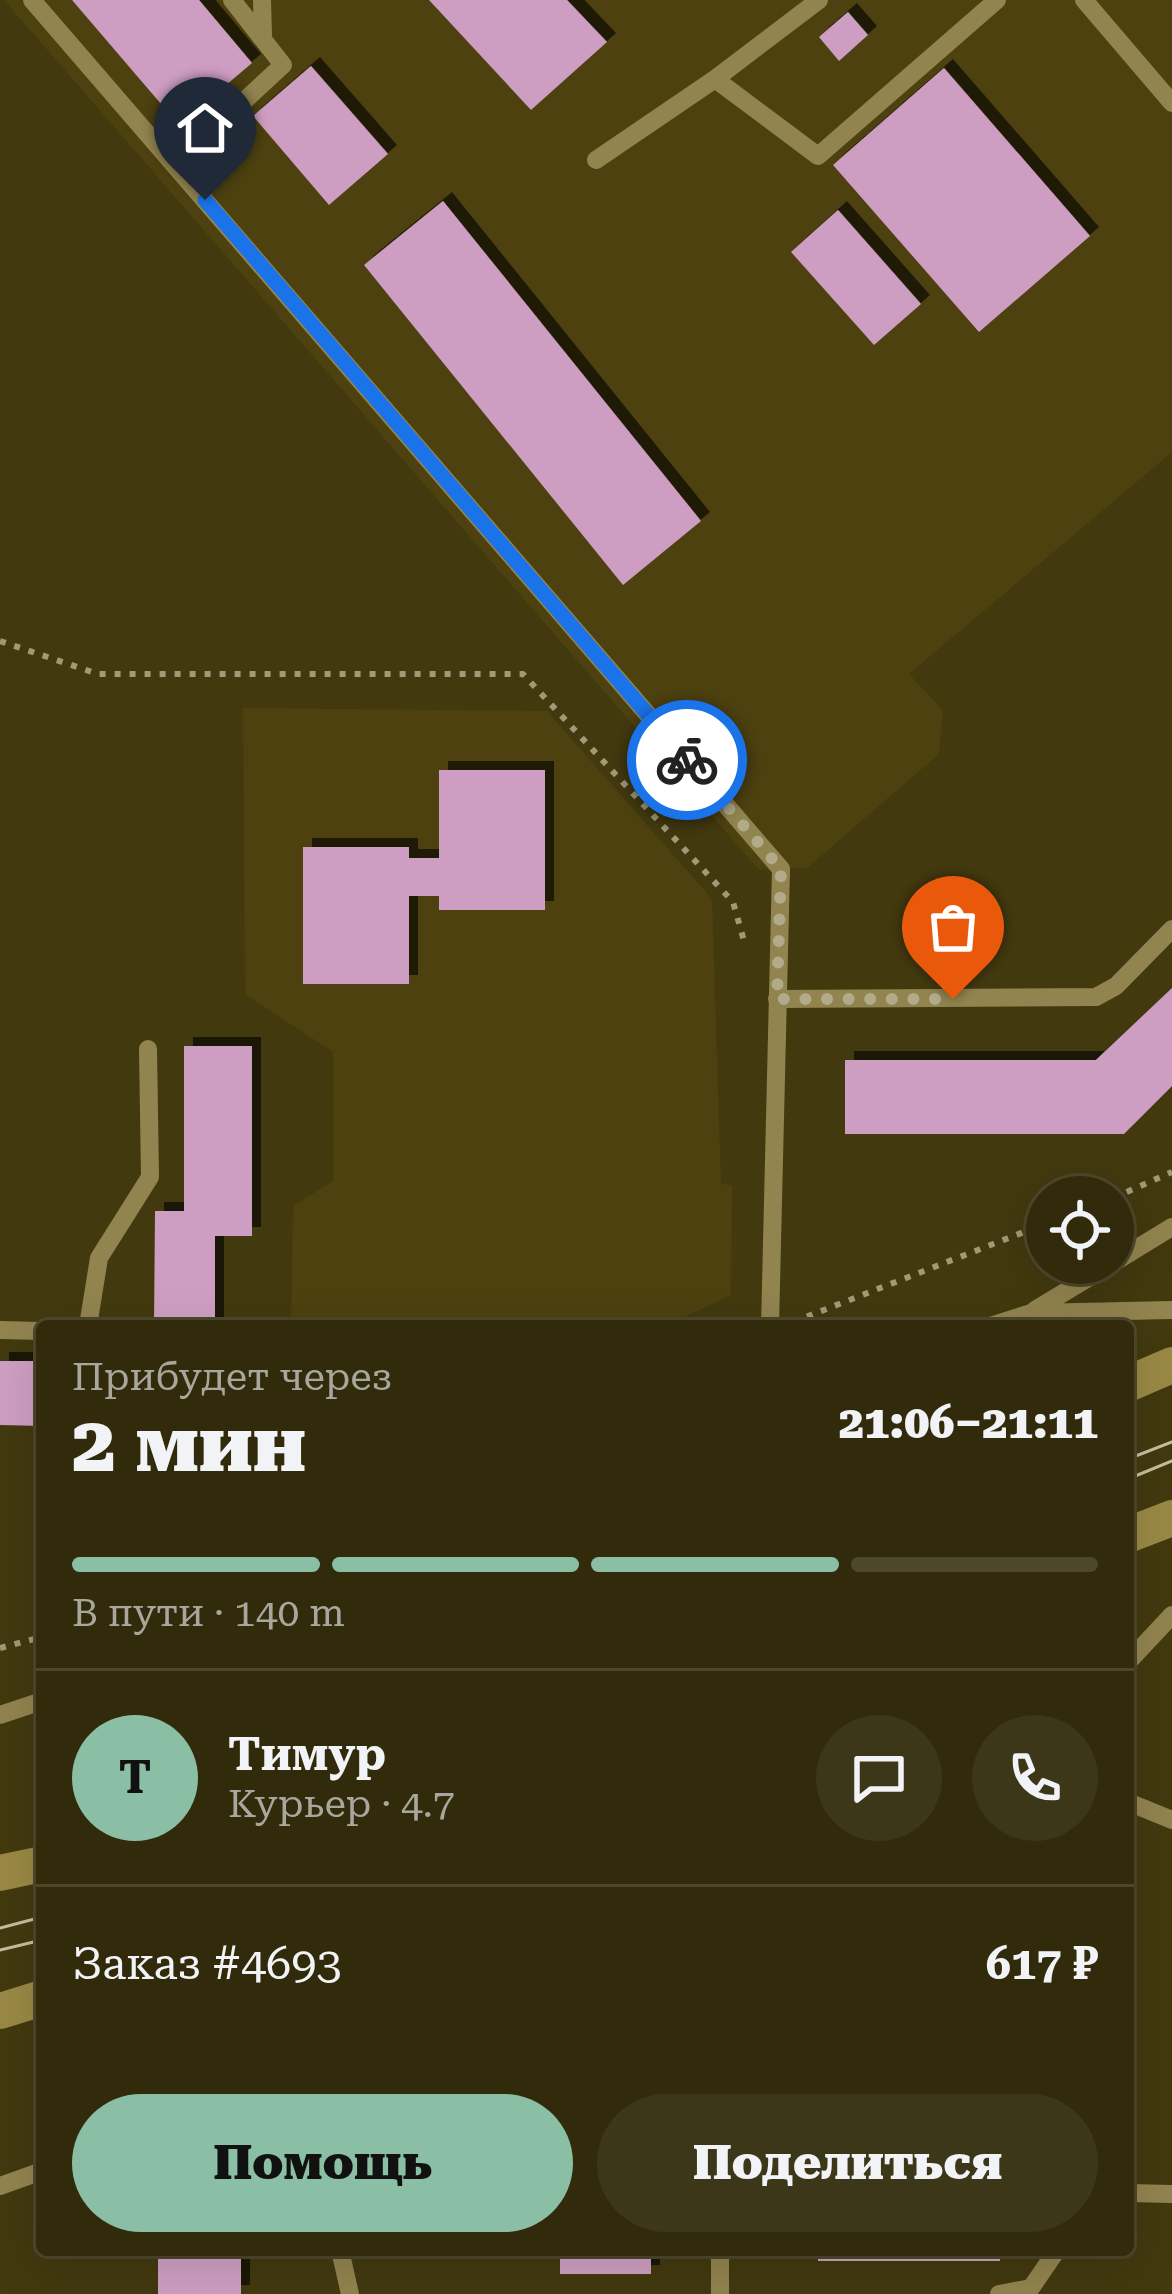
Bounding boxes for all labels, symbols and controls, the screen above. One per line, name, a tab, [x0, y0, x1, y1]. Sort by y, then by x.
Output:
pin	[154, 77, 256, 200]
icon: home	[172, 95, 238, 161]
courier	[627, 700, 747, 820]
icon: bike	[654, 727, 720, 793]
pin	[902, 876, 1004, 999]
icon: bag	[920, 894, 986, 960]
map controls	[1026, 1176, 1134, 1284]
button: locate	[1026, 1176, 1134, 1284]
text: Прибудет через	[72, 1354, 392, 1400]
text: 21:06–21:11	[839, 1396, 1098, 1449]
text: 2 мин	[72, 1399, 306, 1490]
text: В пути · 140 m	[72, 1590, 345, 1636]
button: chat	[816, 1715, 942, 1841]
button: phone	[972, 1715, 1098, 1841]
text: Тимур	[228, 1728, 386, 1781]
text: Т	[119, 1751, 151, 1804]
text: Курьер · 4.7	[228, 1781, 455, 1827]
text: Заказ #4693	[72, 1937, 342, 1990]
text: 617 ₽	[986, 1937, 1098, 1990]
button: Помощь	[72, 2094, 573, 2232]
button: Поделиться	[597, 2094, 1098, 2232]

